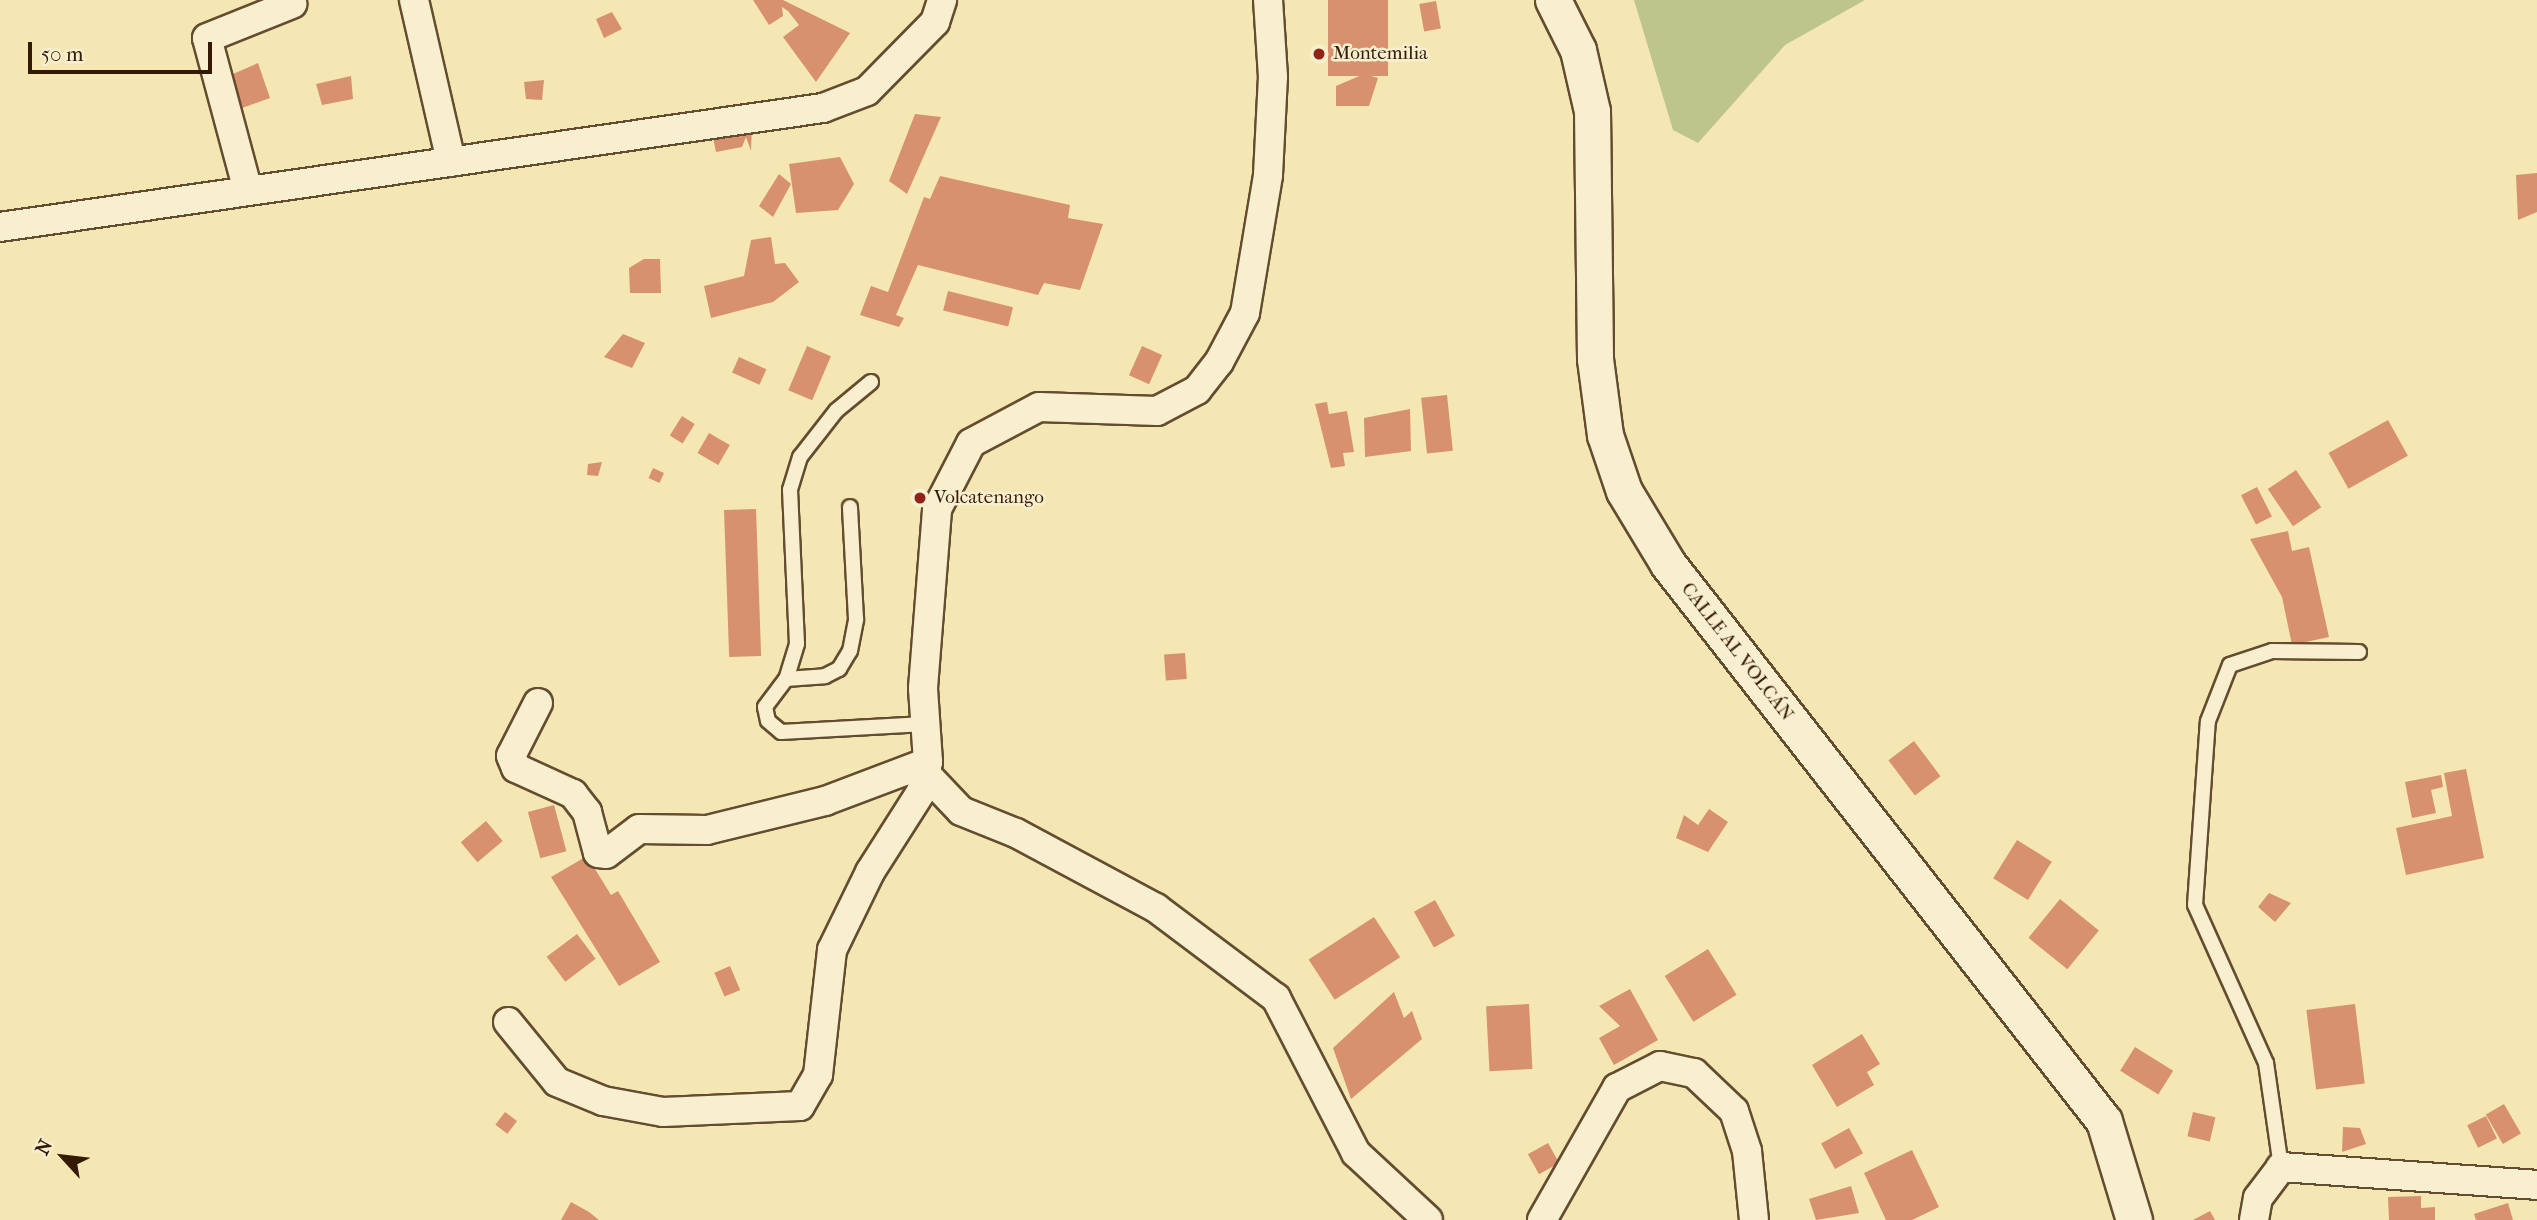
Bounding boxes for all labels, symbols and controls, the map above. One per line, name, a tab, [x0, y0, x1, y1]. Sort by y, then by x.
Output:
scale bar	[32, 28, 215, 72]
text: 50 m	[41, 42, 84, 66]
place label: Montemilia	[1333, 43, 1428, 65]
marker: Montemilia	[1311, 46, 1327, 62]
place label: Volcatenango	[934, 487, 1044, 509]
marker: Volcatenango	[912, 490, 928, 506]
street label: CALLE AL VOLCÁN	[1676, 578, 1798, 726]
north arrow	[28, 1122, 98, 1192]
text: N	[31, 1136, 57, 1159]

